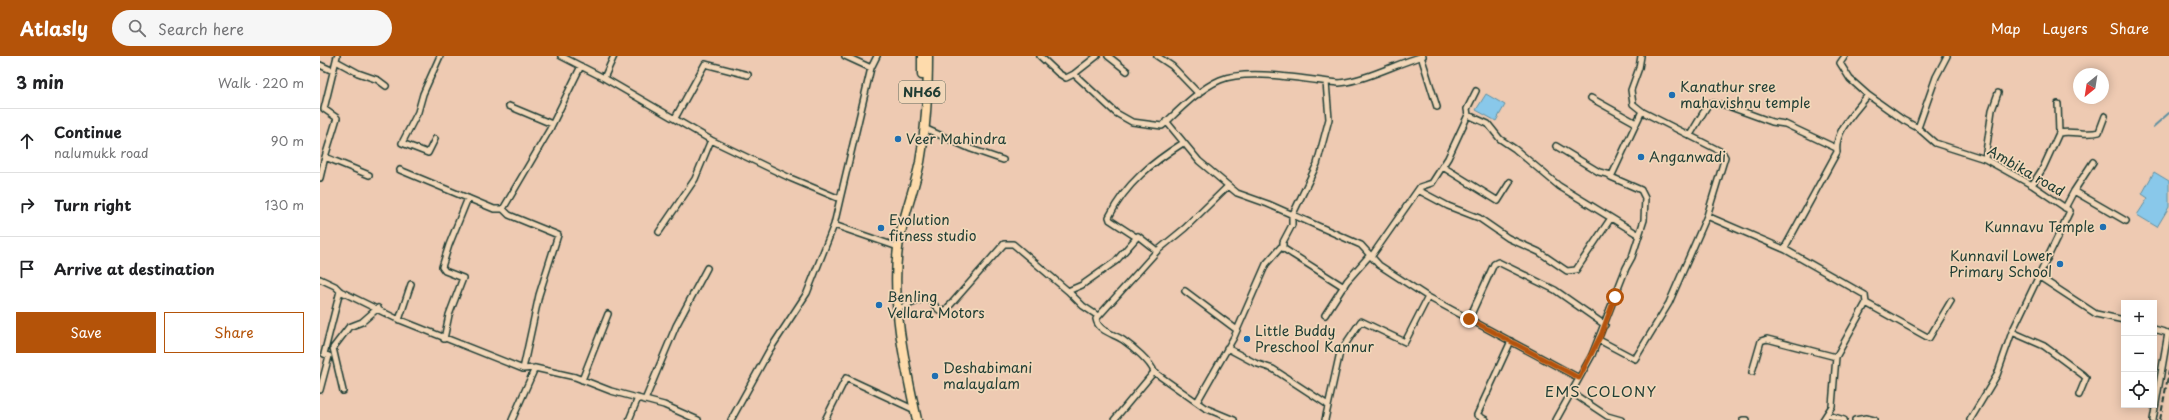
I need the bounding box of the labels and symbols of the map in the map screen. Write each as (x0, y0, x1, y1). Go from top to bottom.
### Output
north arrow (2073, 68, 2109, 104)
place label: Kanathur sree mahavishnu temple (1680, 76, 1810, 113)
road number: NH66 (899, 81, 945, 103)
marker: Kanathur sree mahavishnu temple (1667, 90, 1677, 100)
place label: Veer Mahindra (906, 128, 1006, 149)
marker: Veer Mahindra (893, 134, 903, 144)
street label: Ambika road (1984, 140, 2069, 201)
place label: Anganwadi (1649, 146, 1726, 167)
marker: Anganwadi (1636, 152, 1646, 162)
place label: Evolution fitness studio (889, 209, 977, 246)
place label: Kunnavu Temple (1985, 216, 2095, 237)
marker: Kunnavu Temple (2098, 222, 2108, 232)
marker: Evolution fitness studio (876, 223, 886, 233)
place label: Kunnavil Lower Primary School (1949, 245, 2052, 282)
marker: Kunnavil Lower Primary School (2055, 259, 2065, 269)
place label: Benling Vellara Motors (887, 286, 985, 323)
route start (1606, 288, 1624, 306)
marker: Benling Vellara Motors (874, 300, 884, 310)
route end (1460, 310, 1478, 328)
place label: Little Buddy Preschool Kannur (1255, 320, 1374, 357)
marker: Little Buddy Preschool Kannur (1242, 334, 1252, 344)
place label: Deshabimani malayalam (943, 357, 1032, 394)
marker: Deshabimani malayalam (930, 371, 940, 381)
district label: EMS COLONY (1545, 379, 1657, 402)

